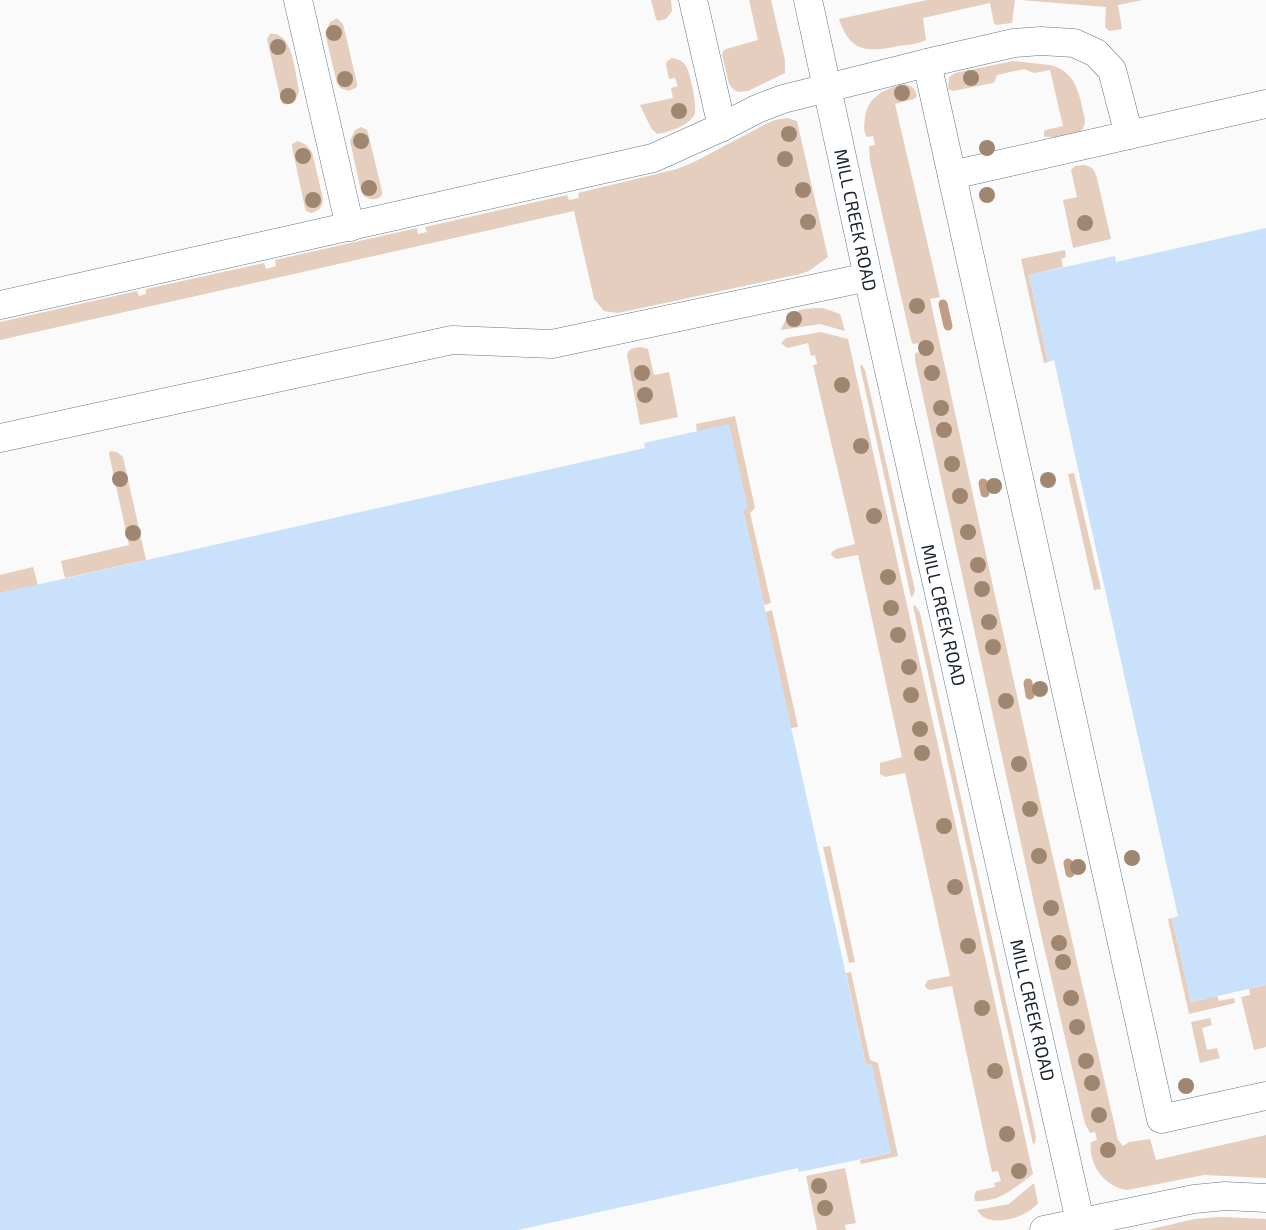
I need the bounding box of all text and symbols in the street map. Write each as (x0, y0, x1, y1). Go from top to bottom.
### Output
street label: MILL CREEK ROAD (830, 147, 882, 293)
street label: MILL CREEK ROAD (917, 542, 971, 688)
street label: MILL CREEK ROAD (1006, 937, 1060, 1083)

